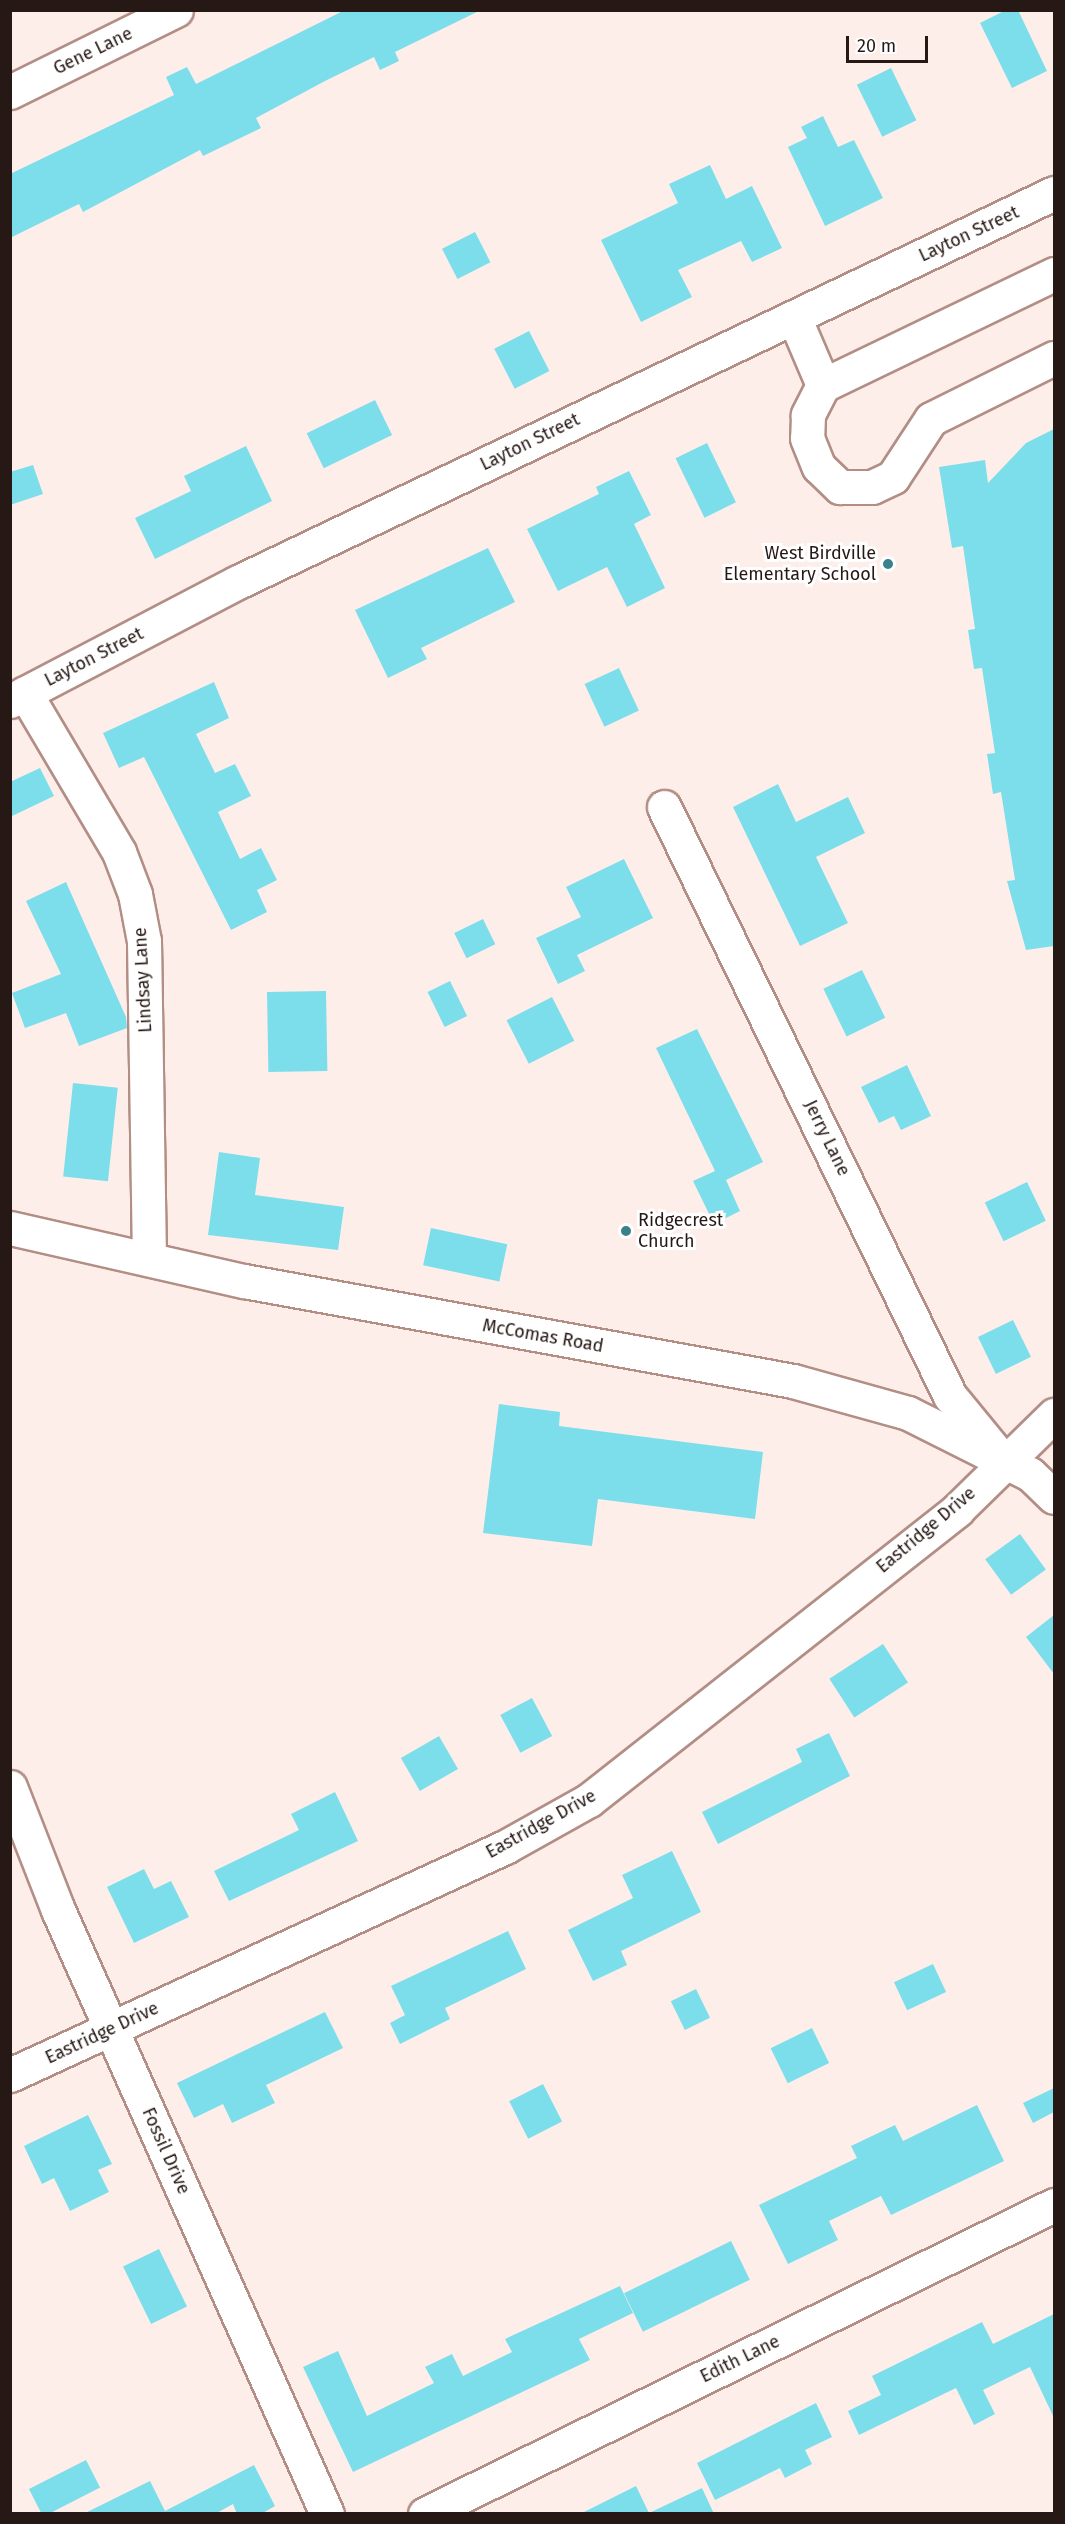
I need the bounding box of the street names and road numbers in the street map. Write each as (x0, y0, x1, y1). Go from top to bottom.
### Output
street label: Gene Lane (50, 23, 136, 79)
street label: Layton Street (915, 201, 1023, 267)
street label: Layton Street (477, 409, 583, 475)
street label: Layton Street (41, 623, 147, 691)
street label: Lindsay Lane (129, 927, 157, 1033)
street label: Jerry Lane (799, 1097, 855, 1179)
street label: McComas Road (481, 1315, 605, 1357)
street label: Eastridge Drive (872, 1482, 980, 1578)
street label: Eastridge Drive (482, 1785, 600, 1863)
street label: Eastridge Drive (42, 1997, 162, 2069)
street label: Fossil Drive (137, 2104, 195, 2198)
street label: Edith Lane (697, 2330, 783, 2388)

